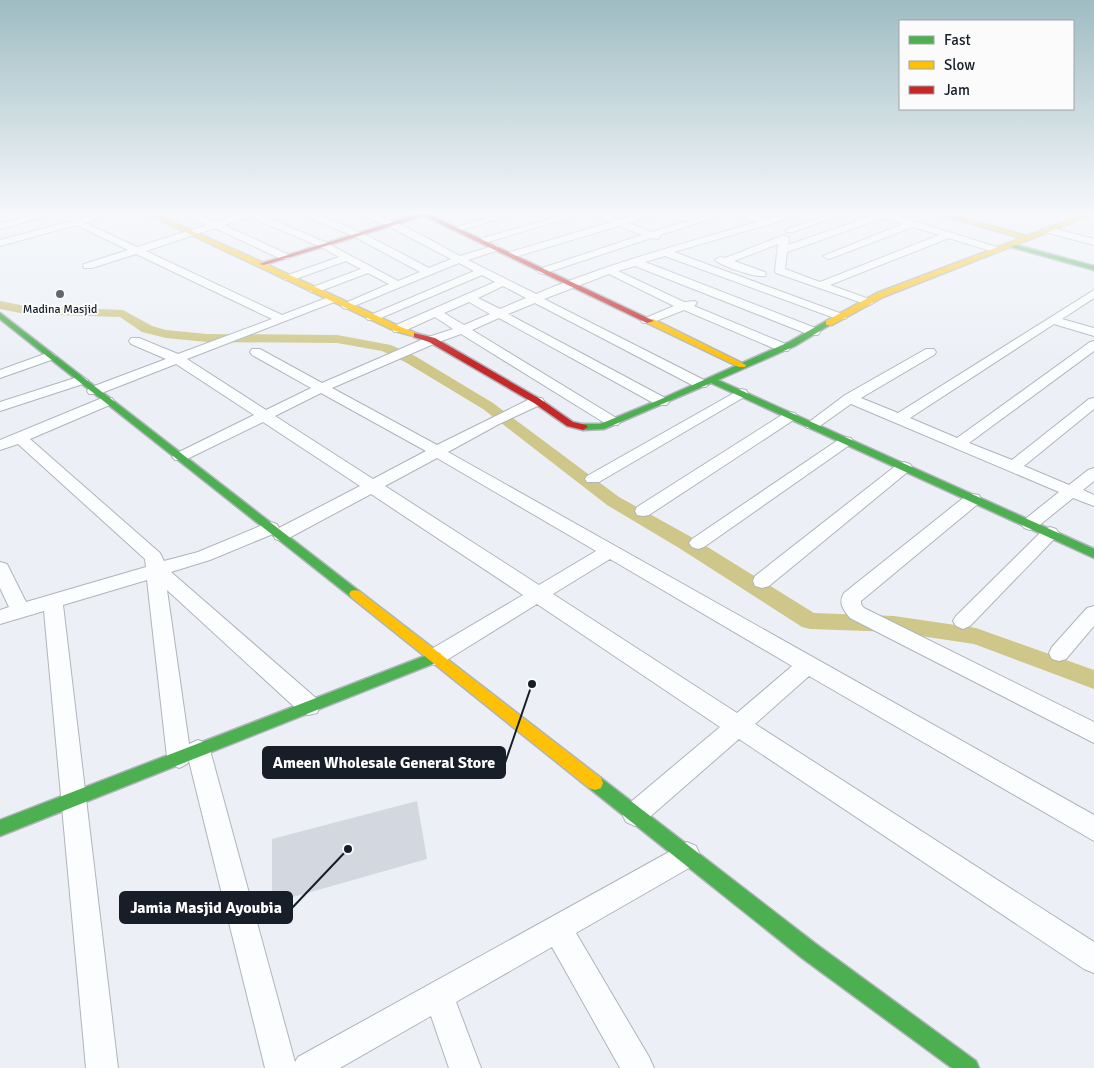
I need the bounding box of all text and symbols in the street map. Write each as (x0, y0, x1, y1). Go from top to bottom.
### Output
legend (899, 20, 1074, 110)
text: Fast (944, 31, 971, 49)
text: Slow (944, 56, 975, 74)
text: Jam (944, 81, 970, 99)
marker: Madina Masjid (54, 288, 66, 300)
place label: Madina Masjid (23, 302, 97, 317)
callout: Ameen Wholesale General Store (263, 747, 505, 778)
text: Ameen Wholesale General Store (273, 753, 495, 773)
callout: Jamia Masjid Ayoubia (120, 892, 292, 923)
text: Jamia Masjid Ayoubia (130, 898, 282, 918)

